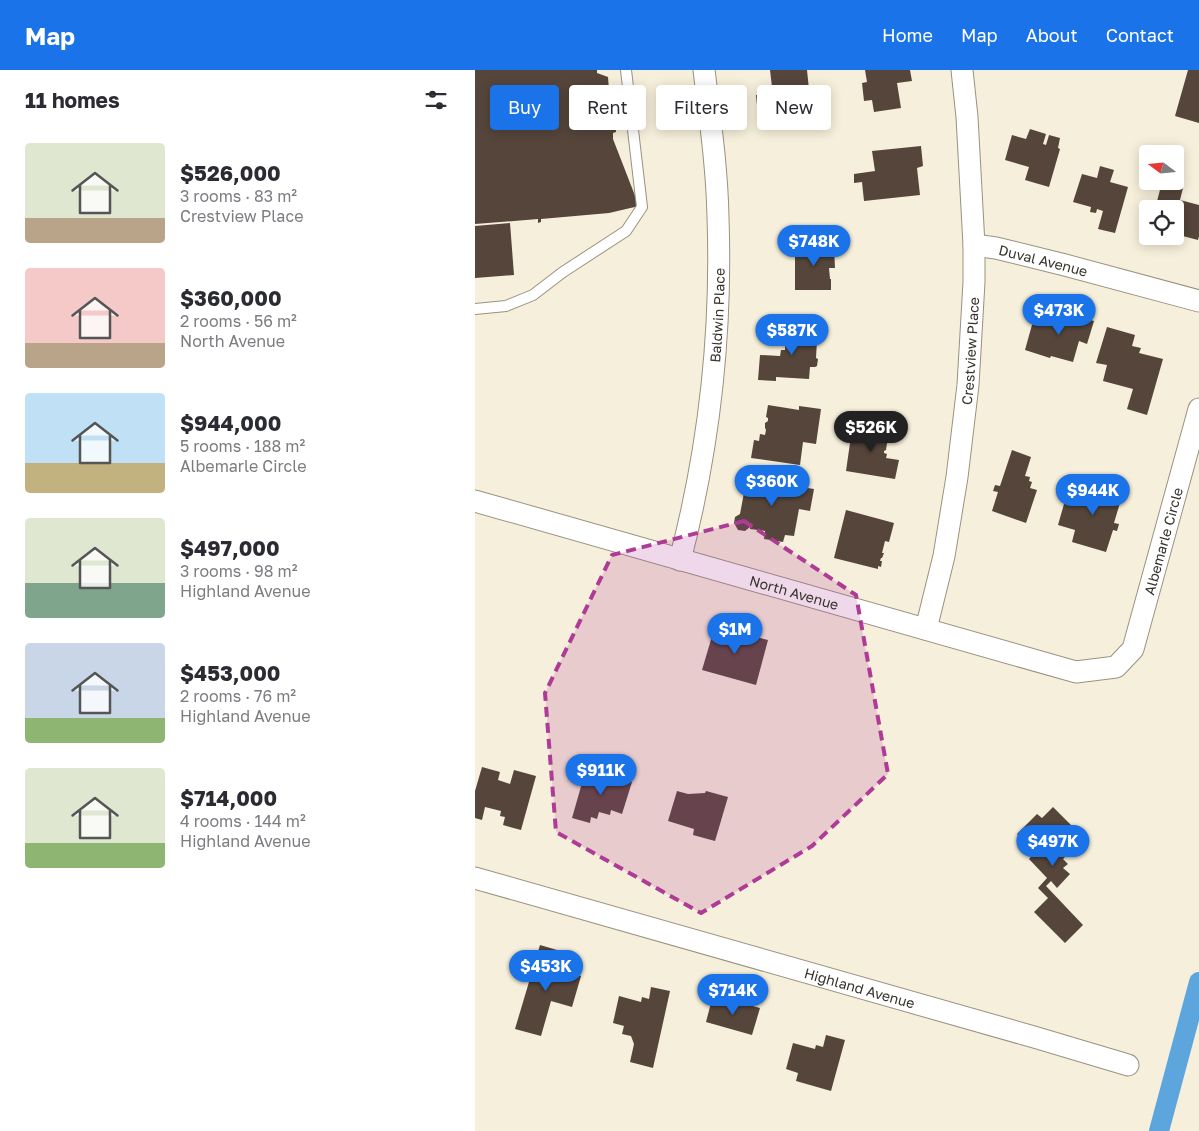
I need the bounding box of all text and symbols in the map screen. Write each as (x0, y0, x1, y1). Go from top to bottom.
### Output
text: Map (25, 21, 75, 50)
text: Home (882, 24, 933, 46)
text: Map (961, 24, 998, 46)
text: About (1026, 24, 1078, 46)
text: Contact (1106, 24, 1174, 46)
chip: Buy (490, 85, 559, 130)
chip: Rent (569, 85, 646, 130)
chip: Filters (656, 85, 747, 130)
chip: New (757, 85, 831, 130)
icon: filters (422, 86, 450, 114)
text: 11 homes (25, 87, 120, 113)
north arrow (1139, 145, 1184, 190)
map controls (1139, 145, 1184, 245)
text: $526,000 (180, 160, 281, 186)
icon: home (65, 163, 125, 223)
text: 3 rooms · 83 m² (180, 186, 297, 206)
button: locate (1139, 200, 1184, 245)
text: Crestview Place (180, 206, 303, 226)
pin: $748K (779, 224, 849, 267)
text: $748K (788, 231, 840, 251)
street label: Duval Avenue (997, 241, 1090, 279)
street label: Baldwin Place (706, 268, 727, 363)
text: $360,000 (180, 285, 282, 311)
icon: home (65, 288, 125, 348)
pin: $473K (1024, 294, 1094, 336)
street label: Crestview Place (957, 297, 982, 406)
text: $473K (1034, 300, 1084, 320)
text: 2 rooms · 56 m² (180, 311, 297, 331)
pin: $587K (757, 314, 827, 356)
text: $587K (766, 320, 818, 340)
text: North Avenue (180, 331, 285, 351)
text: $944,000 (180, 410, 281, 436)
pin: $526K (836, 410, 906, 453)
icon: home (65, 413, 125, 473)
text: $526K (845, 417, 897, 437)
text: 5 rooms · 188 m² (180, 436, 305, 456)
text: Albemarle Circle (180, 456, 307, 476)
pin: $360K (737, 464, 807, 507)
text: $360K (746, 471, 798, 491)
pin: $944K (1058, 474, 1128, 516)
text: $944K (1067, 480, 1119, 500)
street label: Albemarle Circle (1140, 485, 1186, 597)
text: $497,000 (180, 535, 280, 561)
icon: home (65, 538, 125, 598)
text: 3 rooms · 98 m² (180, 561, 297, 581)
street label: North Avenue (748, 571, 841, 613)
text: Highland Avenue (180, 581, 310, 601)
pin: $1M (711, 612, 759, 655)
text: $1M (718, 619, 752, 639)
text: $453,000 (180, 660, 281, 686)
icon: home (65, 663, 125, 723)
text: 2 rooms · 76 m² (180, 686, 296, 706)
text: Highland Avenue (180, 706, 310, 726)
pin: $911K (566, 754, 636, 796)
text: $911K (577, 760, 625, 780)
text: $714,000 (180, 785, 277, 811)
icon: home (65, 788, 125, 848)
text: 4 rooms · 144 m² (180, 811, 306, 831)
pin: $497K (1018, 824, 1088, 867)
text: Highland Avenue (180, 831, 310, 851)
text: $497K (1027, 831, 1079, 851)
pin: $453K (511, 950, 581, 992)
text: $453K (520, 956, 572, 976)
street label: Highland Avenue (802, 964, 917, 1011)
pin: $714K (698, 974, 768, 1016)
text: $714K (708, 980, 758, 1000)

